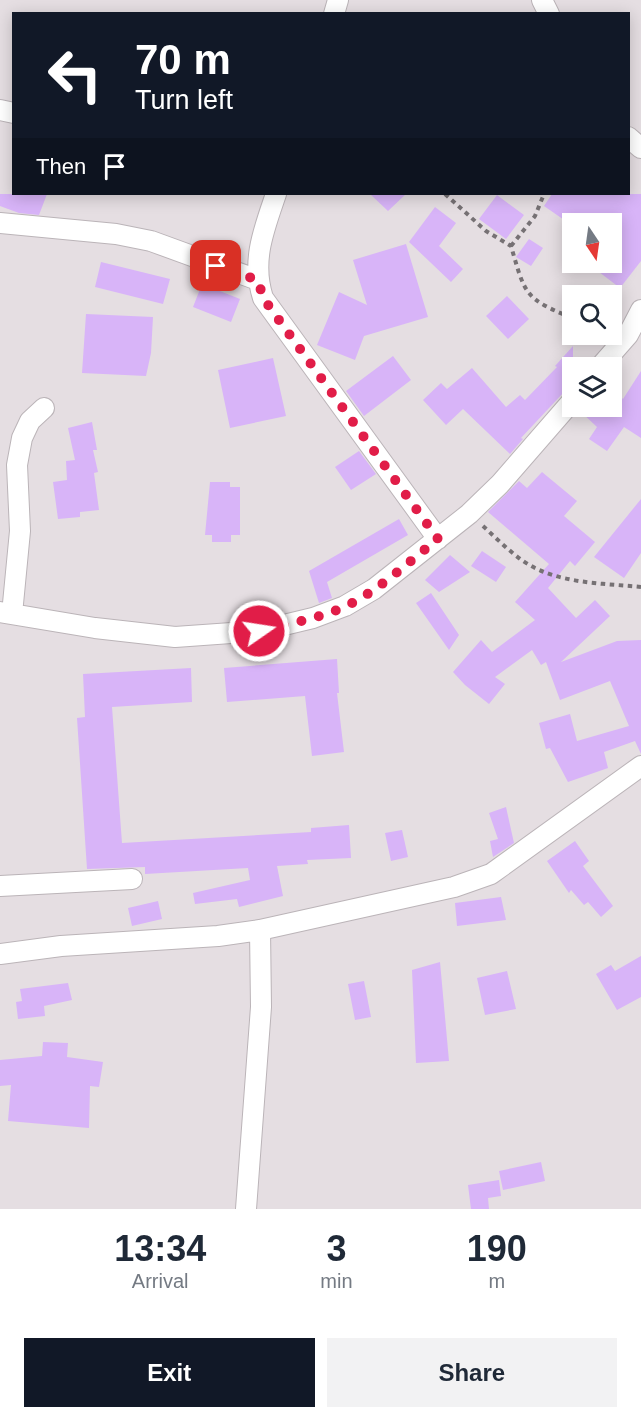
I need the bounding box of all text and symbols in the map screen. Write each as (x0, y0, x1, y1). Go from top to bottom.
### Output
icon: left (36, 36, 114, 114)
text: 70 m (135, 36, 231, 83)
text: Turn left (135, 85, 233, 115)
icon: arrive (98, 150, 131, 183)
text: Then (36, 154, 86, 179)
north arrow (562, 213, 622, 273)
map controls (562, 213, 622, 417)
pin (190, 240, 241, 291)
icon: arrive (199, 249, 232, 282)
button: search (562, 285, 622, 345)
button: layers (562, 357, 622, 417)
position arrow (227, 599, 291, 663)
text: 13:34 (114, 1228, 206, 1269)
text: 3 (326, 1228, 346, 1269)
text: 190 (467, 1228, 527, 1269)
text: Arrival (132, 1270, 189, 1292)
text: min (320, 1270, 353, 1292)
text: m (488, 1270, 505, 1292)
button: Exit (24, 1338, 315, 1407)
button: Share (327, 1338, 617, 1407)

